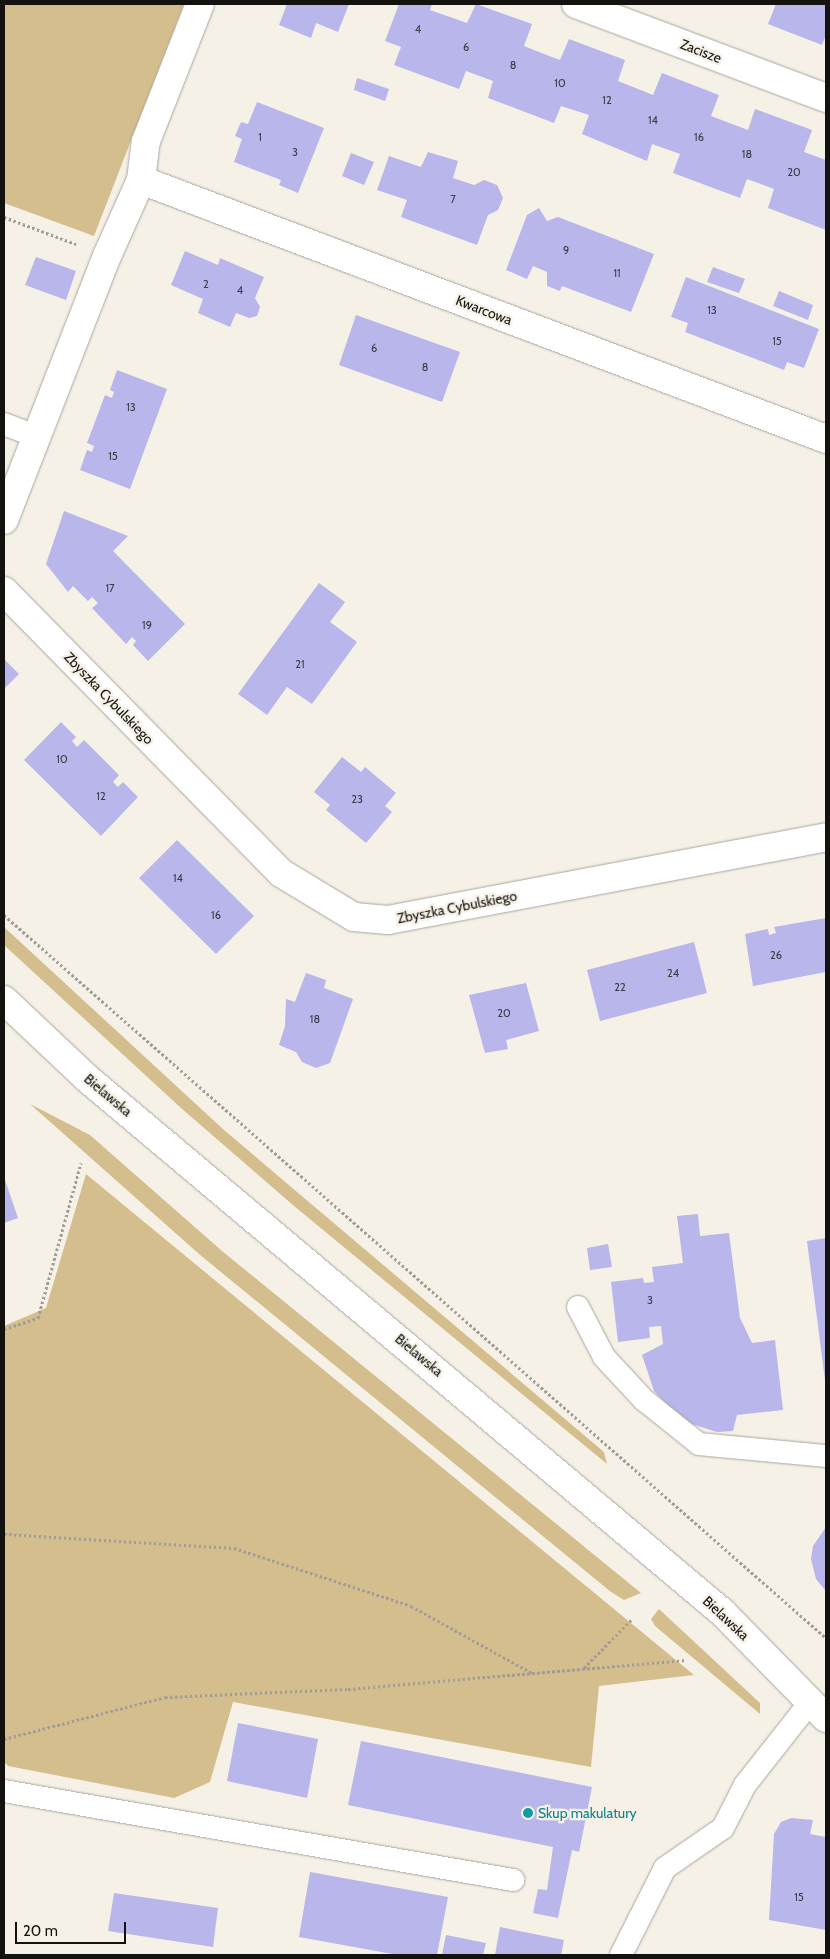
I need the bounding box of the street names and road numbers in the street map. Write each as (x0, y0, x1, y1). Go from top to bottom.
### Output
street label: Zacisze (678, 35, 724, 67)
street label: Kwarcowa (453, 292, 515, 328)
street label: Zbyszka Cybulskiego (61, 648, 157, 748)
street label: Zbyszka Cybulskiego (396, 887, 518, 927)
street label: Bielawska (81, 1070, 135, 1120)
street label: Bielawska (392, 1330, 446, 1380)
street label: Bielawska (699, 1592, 753, 1644)

